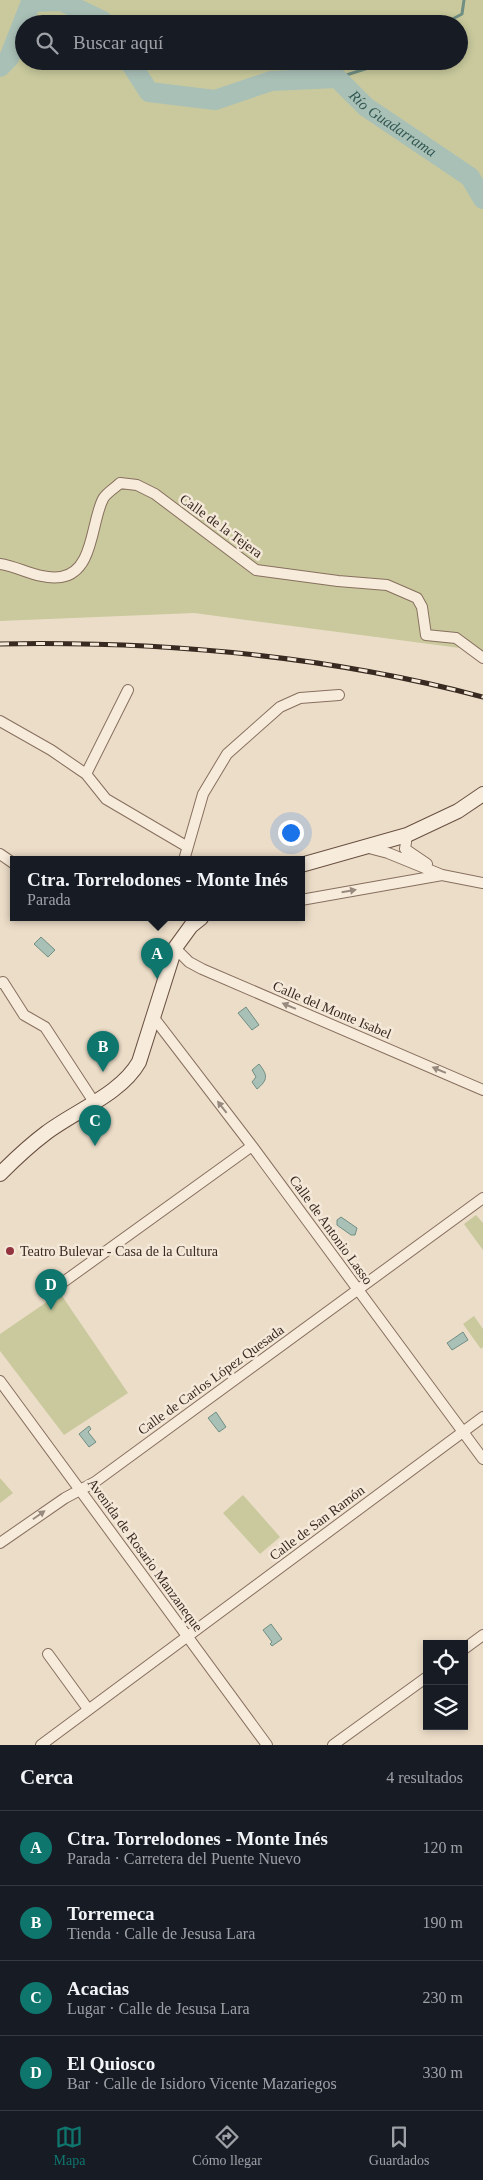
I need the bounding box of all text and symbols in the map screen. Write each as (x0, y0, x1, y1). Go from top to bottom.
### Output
search box (15, 15, 468, 70)
icon: search (33, 29, 61, 57)
text: Buscar aquí (73, 32, 163, 53)
water label: Río Guadarrama (345, 86, 439, 160)
street label: Calle de la Tejera (177, 491, 266, 561)
your location (278, 820, 304, 846)
popup (10, 856, 305, 921)
text: Ctra. Torrelodones - Monte Inés (27, 869, 288, 890)
one-way arrow (341, 887, 357, 895)
text: Parada (27, 891, 71, 908)
pin: A (141, 938, 173, 979)
street label: Calle del Monte Isabel (271, 978, 394, 1042)
one-way arrow (282, 1002, 296, 1010)
pin: B (87, 1031, 119, 1072)
one-way arrow (432, 1065, 446, 1073)
one-way arrow (217, 1100, 227, 1114)
pin: C (79, 1105, 111, 1146)
street label: Calle de Antonio Lasso (286, 1173, 376, 1287)
place label: Teatro Bulevar - Casa de la Cultura (20, 1244, 219, 1259)
marker: Teatro Bulevar - Casa de la Cultura (4, 1245, 16, 1257)
pin: D (35, 1269, 67, 1310)
street label: Calle de Carlos López Quesada (135, 1322, 287, 1438)
street label: Avenida de Rosario Manzaneque (85, 1476, 205, 1634)
street label: Calle de San Ramón (267, 1482, 367, 1564)
one-way arrow (32, 1510, 46, 1520)
map controls (423, 1640, 468, 1730)
button: locate (423, 1640, 468, 1685)
button: layers (423, 1685, 468, 1730)
text: Cerca (20, 1765, 73, 1789)
text: 4 resultados (386, 1769, 463, 1786)
text: Ctra. Torrelodones - Monte Inés (67, 1828, 328, 1849)
text: A (30, 1839, 42, 1856)
text: 120 m (423, 1839, 463, 1856)
text: Parada · Carretera del Puente Nuevo (67, 1850, 301, 1867)
text: Torremeca (67, 1903, 155, 1924)
text: B (31, 1914, 41, 1931)
text: 190 m (423, 1914, 463, 1931)
text: Tienda · Calle de Jesusa Lara (67, 1925, 255, 1942)
text: Acacias (67, 1978, 129, 1999)
text: C (30, 1989, 42, 2006)
text: 230 m (423, 1989, 463, 2006)
text: Lugar · Calle de Jesusa Lara (67, 2000, 250, 2017)
text: El Quiosco (67, 2053, 155, 2074)
text: D (30, 2064, 42, 2081)
text: 330 m (423, 2064, 463, 2081)
text: Bar · Calle de Isidoro Vicente Mazariegos (67, 2075, 337, 2092)
tab: Mapa (53, 2123, 85, 2169)
tab: Cómo llegar (192, 2123, 262, 2169)
tab: Guardados (369, 2123, 430, 2169)

